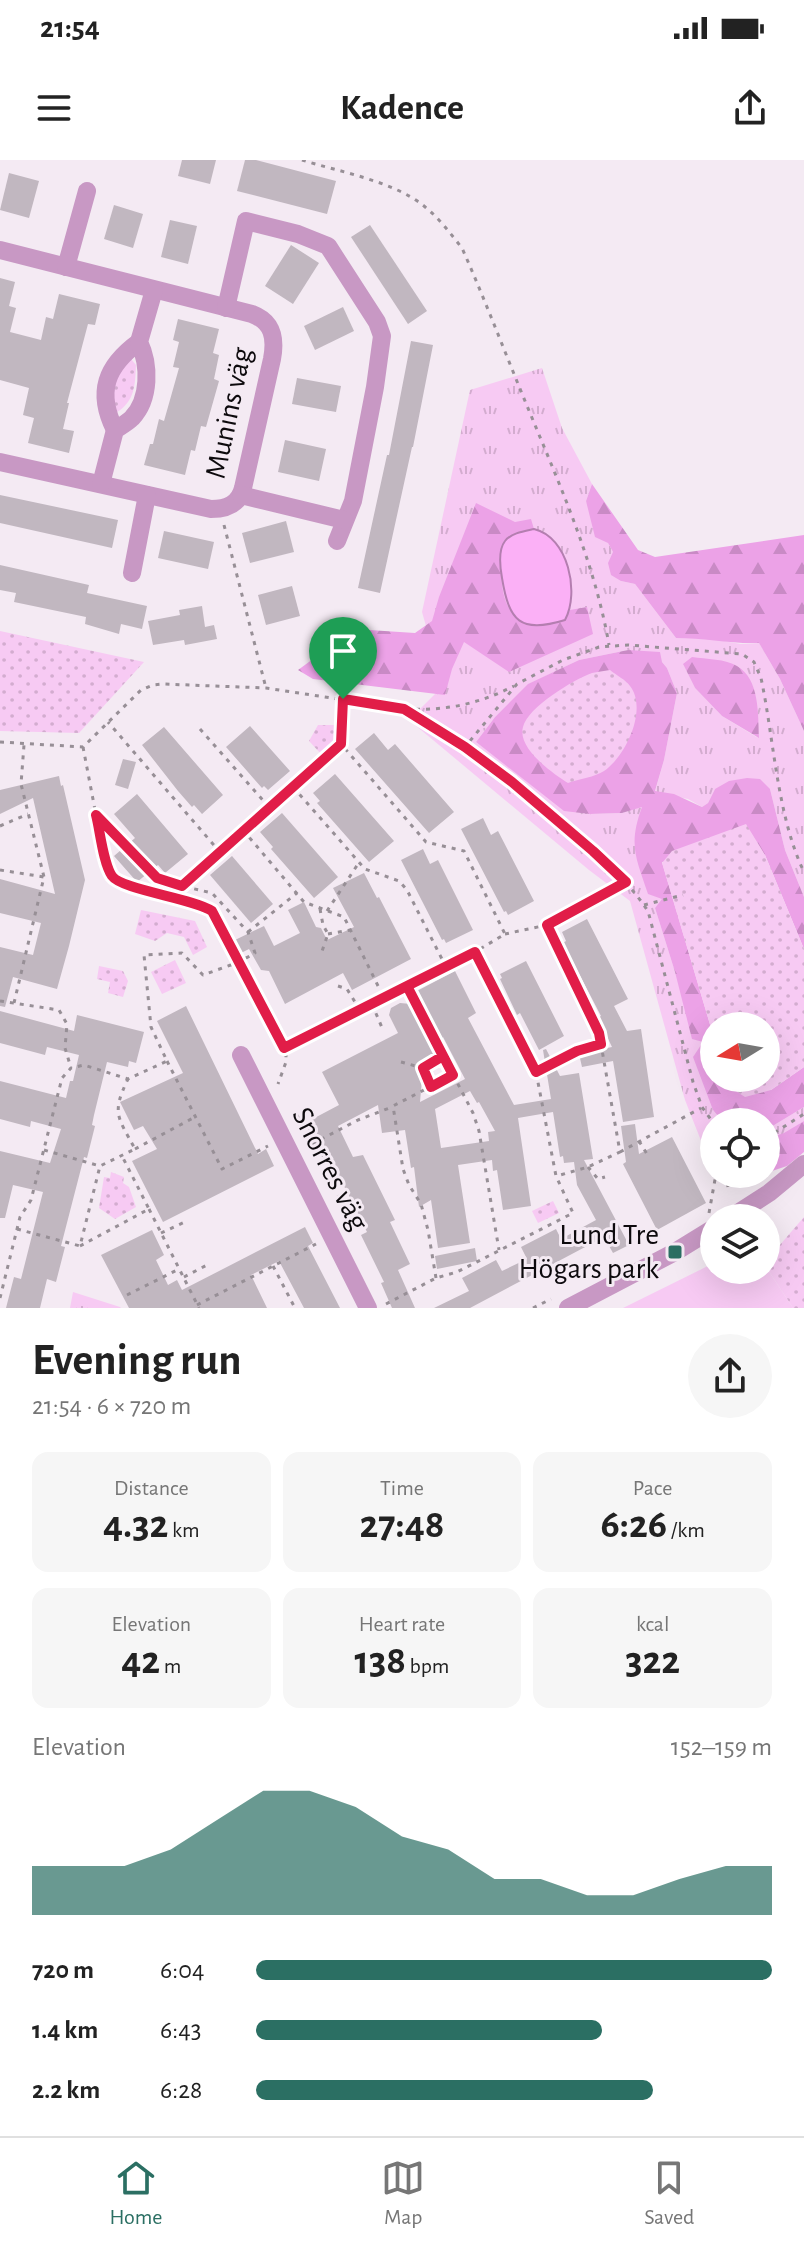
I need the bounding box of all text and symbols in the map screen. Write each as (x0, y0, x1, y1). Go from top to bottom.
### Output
text: 21:54 (40, 13, 100, 43)
icon: menu (32, 86, 76, 130)
icon: share (728, 86, 772, 130)
text: Kadence (340, 90, 464, 126)
street label: Munins väg (200, 344, 258, 481)
pin (309, 617, 377, 699)
icon: arrive (321, 629, 365, 673)
north arrow (700, 1012, 780, 1092)
map controls (700, 1012, 780, 1284)
street label: Snorres väg (286, 1103, 374, 1236)
button: locate (700, 1108, 780, 1188)
button: layers (700, 1204, 780, 1284)
place label: Lund Tre Högars park (519, 1220, 659, 1284)
marker: Lund Tre Högars park (666, 1243, 684, 1261)
button: share (688, 1334, 772, 1418)
text: Evening run (32, 1339, 241, 1383)
text: 21:54 · 6 × 720 m (32, 1393, 191, 1419)
text: Distance (114, 1477, 189, 1499)
text: Time (380, 1477, 424, 1499)
text: Pace (633, 1477, 672, 1499)
text: 4.32 (103, 1505, 168, 1545)
text: 27:48 (359, 1505, 445, 1545)
text: 6:26 (601, 1505, 667, 1545)
text: km (168, 1519, 200, 1541)
text: /km (667, 1519, 705, 1541)
text: Elevation (112, 1613, 191, 1635)
text: Heart rate (359, 1613, 445, 1635)
text: kcal (636, 1613, 669, 1635)
text: 42 (121, 1641, 160, 1681)
text: 138 (355, 1641, 406, 1681)
text: 322 (625, 1641, 680, 1681)
text: m (160, 1655, 181, 1677)
text: bpm (406, 1655, 449, 1677)
text: Elevation (32, 1734, 126, 1760)
text: 152–159 m (671, 1734, 772, 1760)
text: 720 m (32, 1957, 94, 1983)
text: 6:04 (160, 1957, 204, 1983)
text: 1.4 km (32, 2017, 98, 2043)
text: 6:43 (160, 2017, 201, 2043)
text: 2.2 km (32, 2077, 100, 2103)
text: 6:28 (160, 2077, 202, 2103)
tab: Home (109, 2156, 162, 2230)
tab: Map (381, 2156, 425, 2230)
tab: Saved (644, 2156, 695, 2230)

